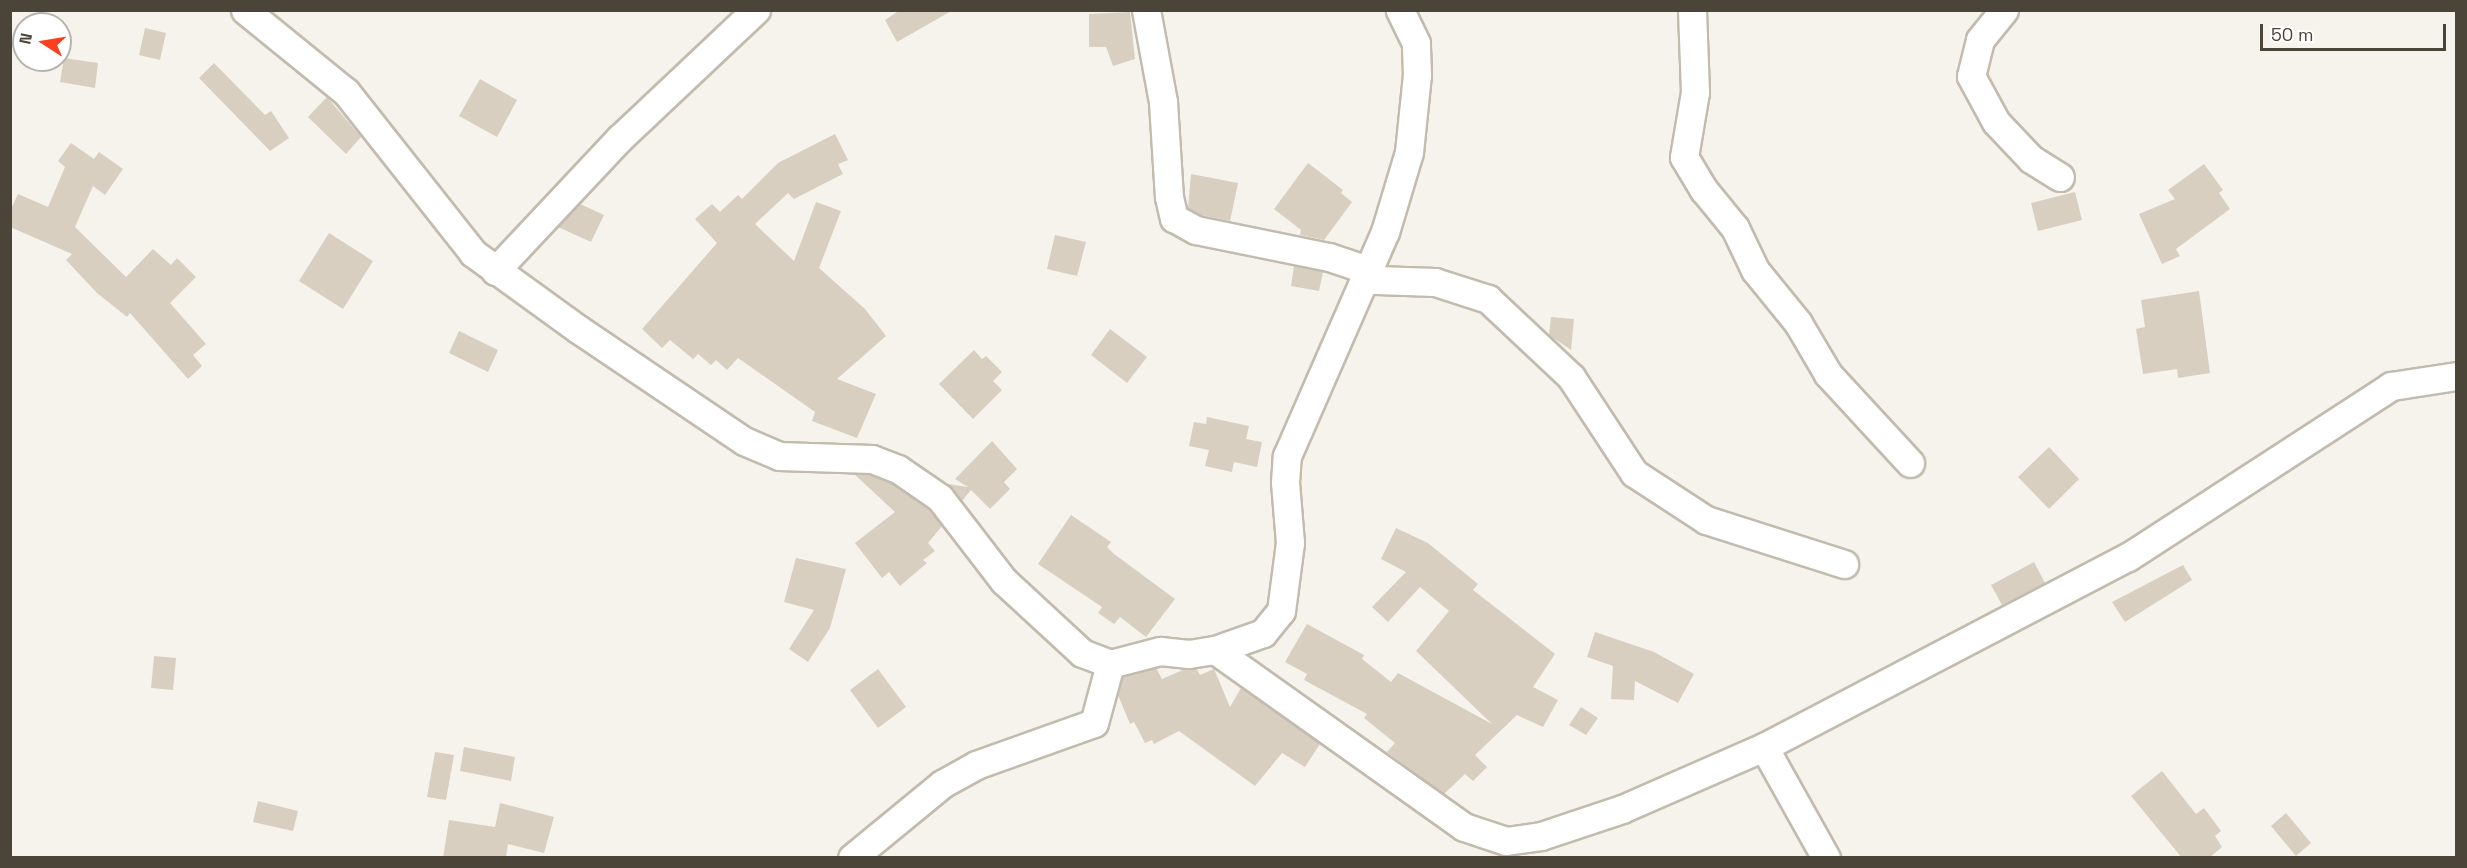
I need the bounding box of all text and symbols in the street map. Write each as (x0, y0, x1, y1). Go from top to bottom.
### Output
north arrow (12, 12, 72, 72)
scale bar (2263, 12, 2449, 50)
text: 50 m (2271, 23, 2313, 46)
text: N (14, 31, 37, 46)

